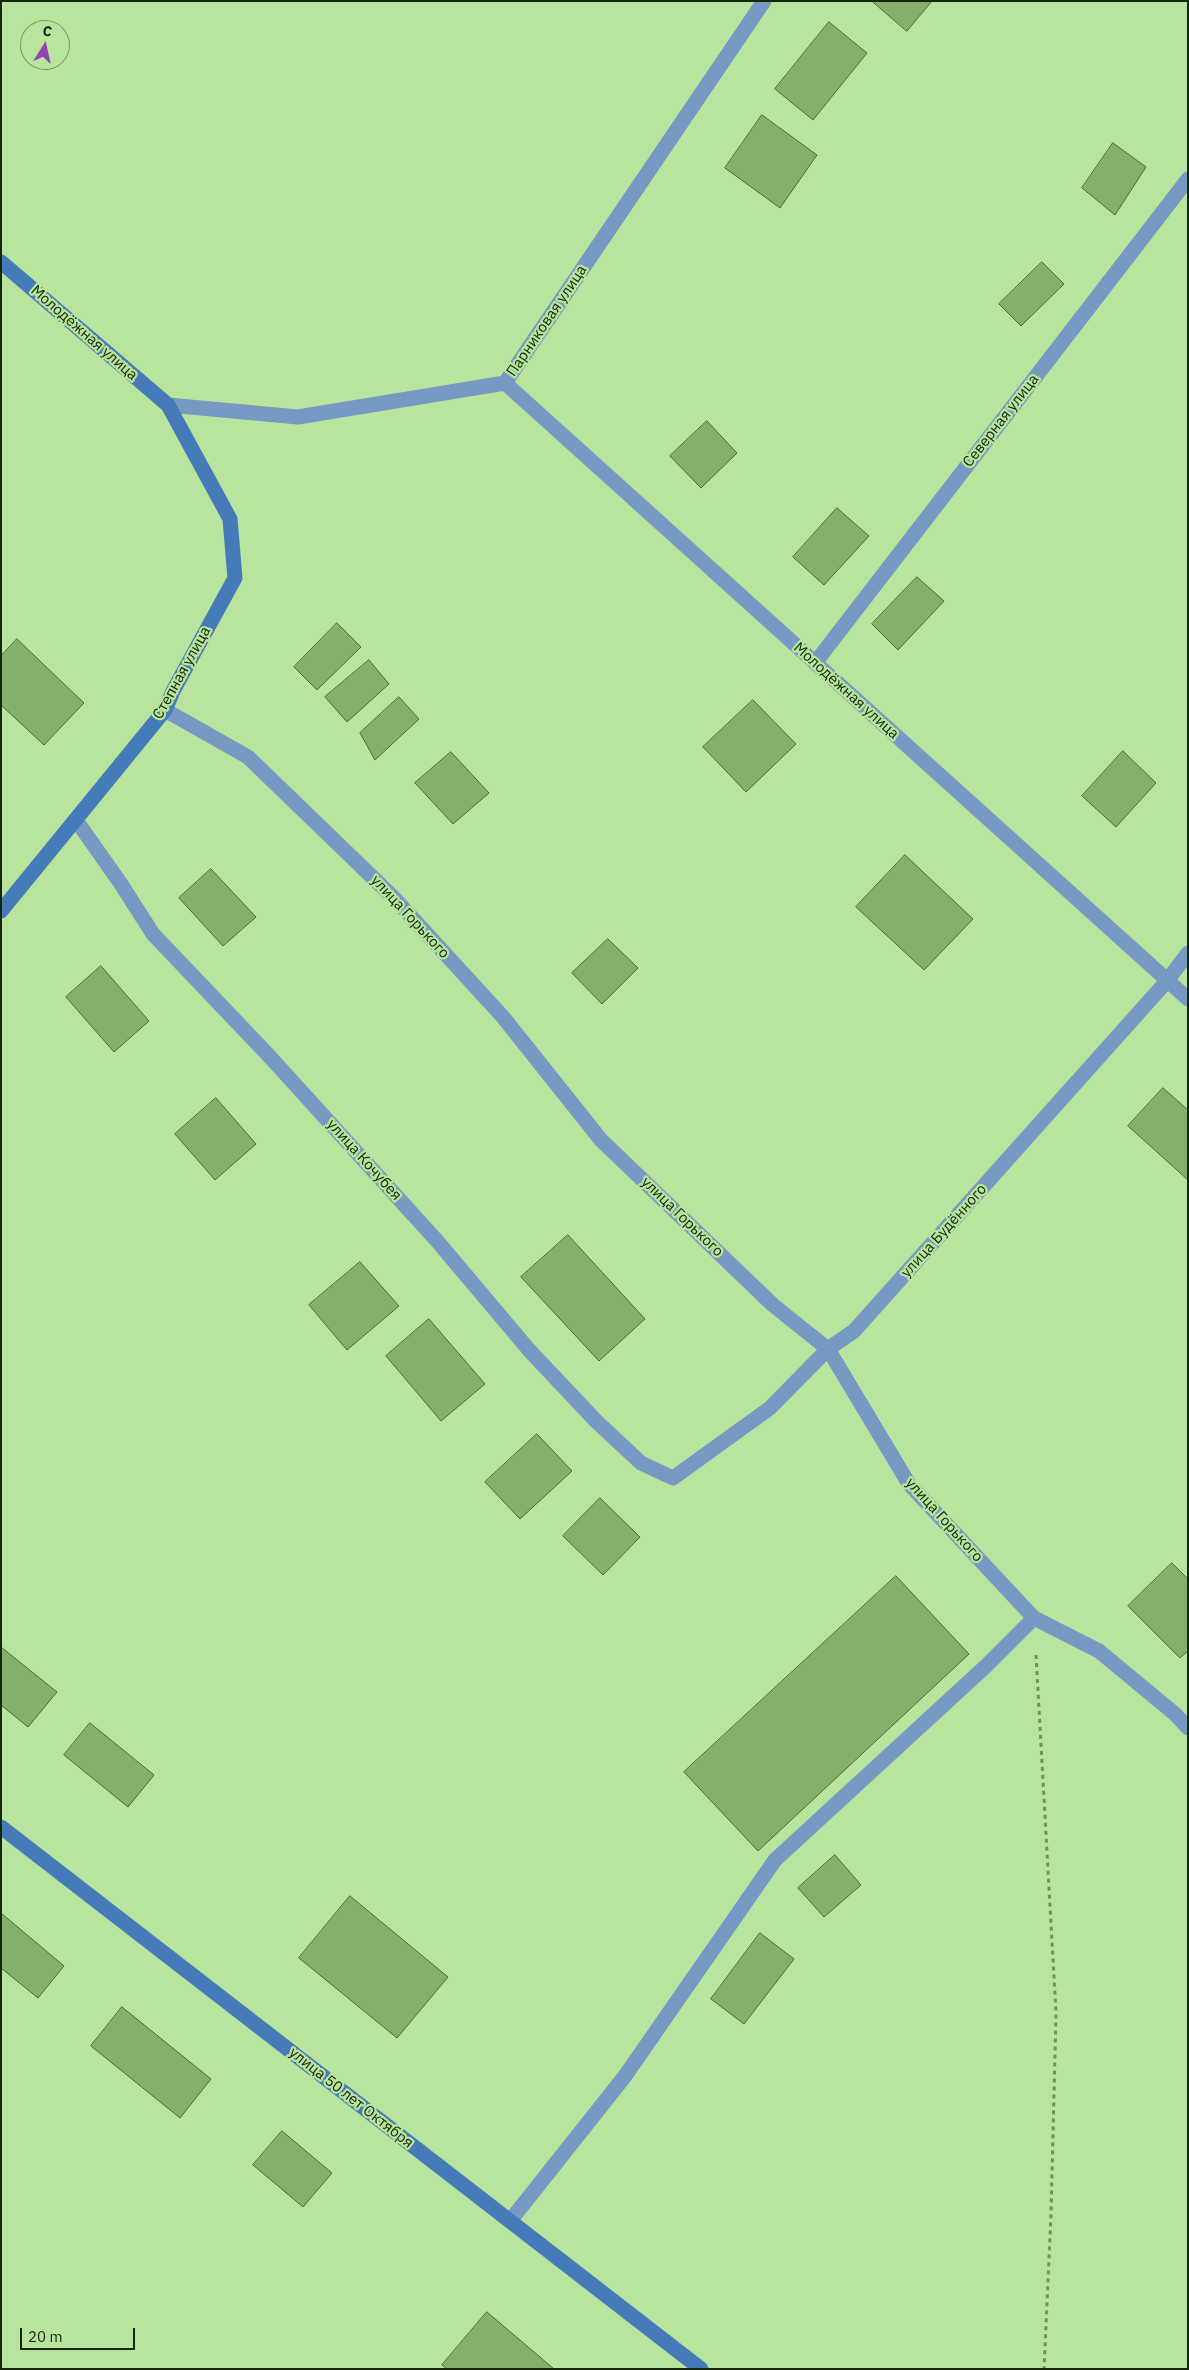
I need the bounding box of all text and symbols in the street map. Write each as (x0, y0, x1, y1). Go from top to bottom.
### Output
north arrow (20, 20, 70, 70)
text: С (41, 22, 53, 41)
street label: Парниковая улица (503, 262, 591, 380)
street label: Молодёжная улица (27, 282, 141, 384)
street label: Северная улица (959, 371, 1043, 471)
street label: Степная улица (149, 624, 215, 722)
street label: Молодёжная улица (790, 639, 902, 743)
street label: улица Горького (367, 872, 453, 962)
street label: улица Кочубея (323, 1116, 405, 1204)
street label: улица Горького (637, 1173, 727, 1261)
street label: улица Будённого (897, 1181, 991, 1281)
street label: улица Горького (902, 1474, 986, 1566)
street label: улица 50 лет Октября (285, 2044, 417, 2152)
scale bar (22, 2318, 138, 2350)
text: 20 m (28, 2327, 63, 2346)

